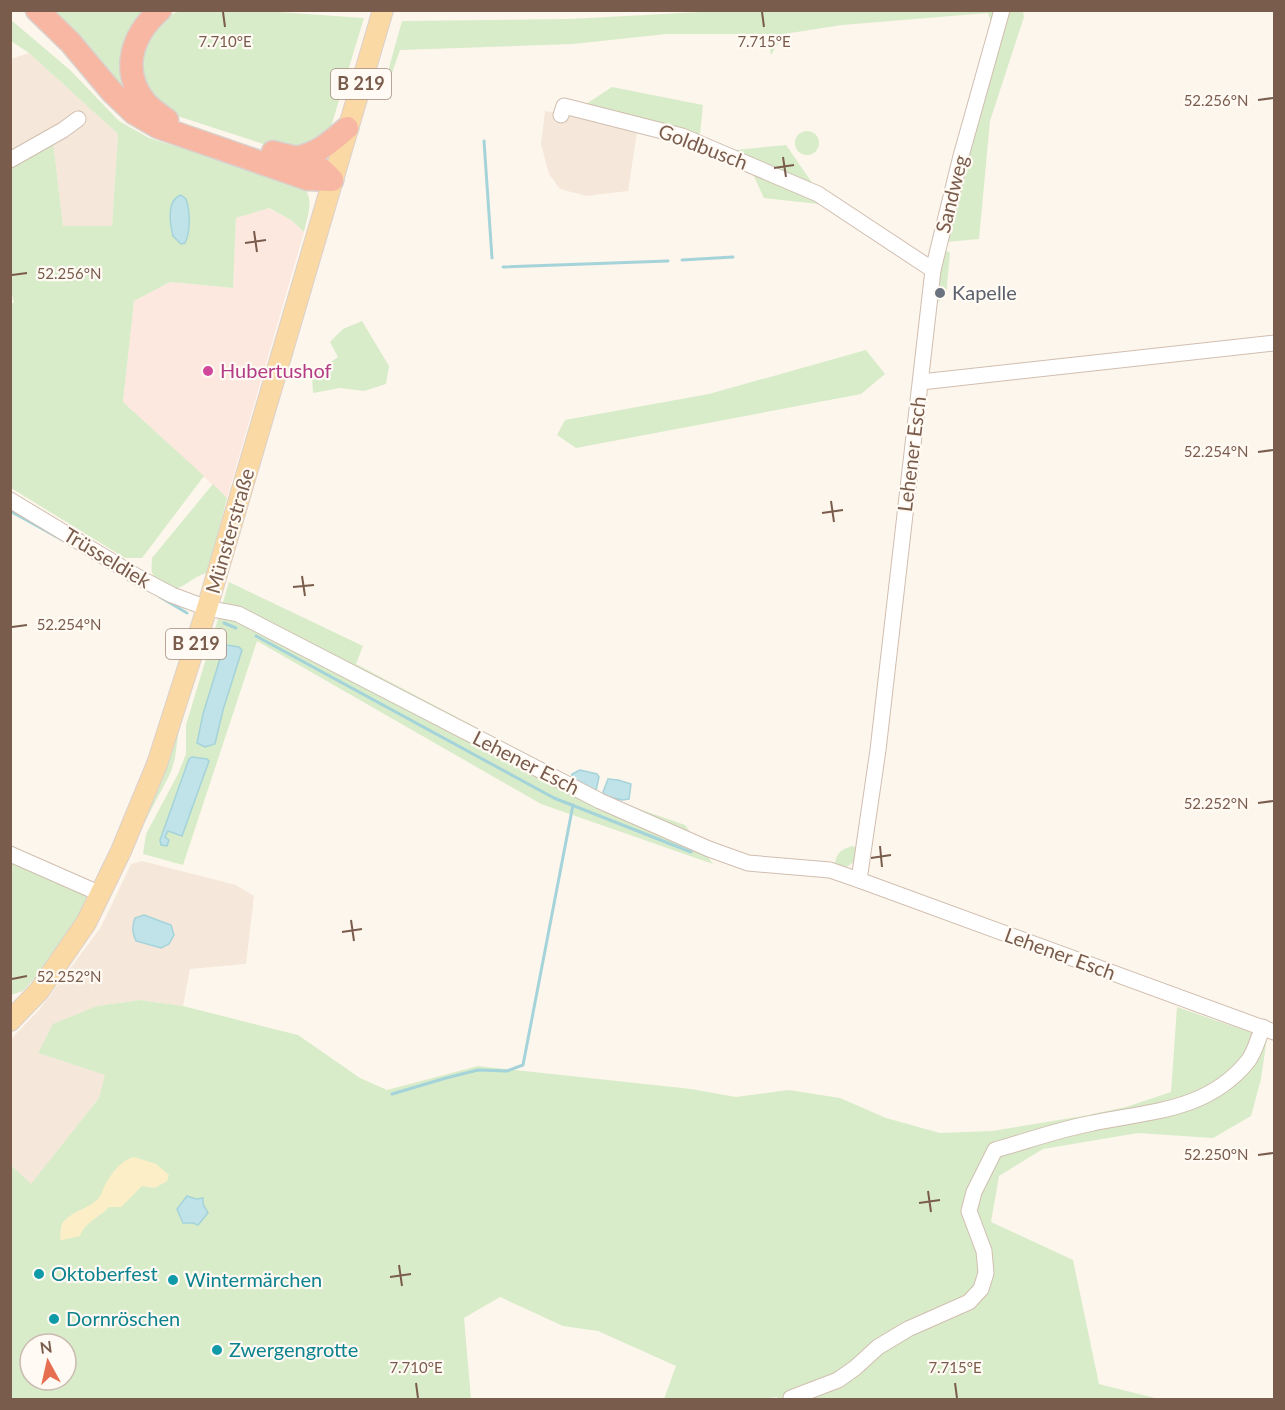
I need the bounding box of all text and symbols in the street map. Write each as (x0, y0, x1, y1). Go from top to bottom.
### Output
text: 7.710°E (198, 32, 252, 50)
text: 7.715°E (737, 32, 791, 50)
road number: B 219 (331, 69, 391, 99)
text: 52.256°N (1184, 91, 1248, 109)
street label: Goldbusch (655, 118, 751, 174)
street label: Sandweg (930, 152, 972, 235)
text: 52.256°N (37, 264, 101, 282)
place label: Kapelle (952, 280, 1017, 304)
marker: Kapelle (933, 286, 947, 300)
place label: Hubertushof (220, 358, 332, 382)
marker: Hubertushof (201, 364, 215, 378)
street label: Lehener Esch (892, 395, 930, 513)
text: 52.254°N (1184, 442, 1248, 460)
street label: Münsterstraße (200, 465, 258, 596)
street label: Trüsseldiek (60, 522, 156, 593)
text: 52.254°N (37, 615, 101, 633)
road number: B 219 (166, 629, 226, 659)
street label: Lehener Esch (469, 725, 584, 799)
text: 52.252°N (1184, 794, 1248, 812)
street label: Lehener Esch (1002, 922, 1119, 984)
text: 52.252°N (37, 967, 101, 985)
text: 52.250°N (1184, 1145, 1248, 1163)
place label: Oktoberfest (51, 1261, 158, 1285)
marker: Oktoberfest (32, 1267, 46, 1281)
place label: Wintermärchen (185, 1267, 322, 1291)
marker: Wintermärchen (166, 1273, 180, 1287)
place label: Dornröschen (66, 1306, 180, 1330)
marker: Dornröschen (47, 1312, 61, 1326)
north arrow (18, 1332, 78, 1392)
text: N (38, 1336, 53, 1357)
place label: Zwergengrotte (229, 1337, 358, 1361)
marker: Zwergengrotte (210, 1343, 224, 1357)
text: 7.710°E (389, 1358, 443, 1376)
text: 7.715°E (928, 1358, 982, 1376)

